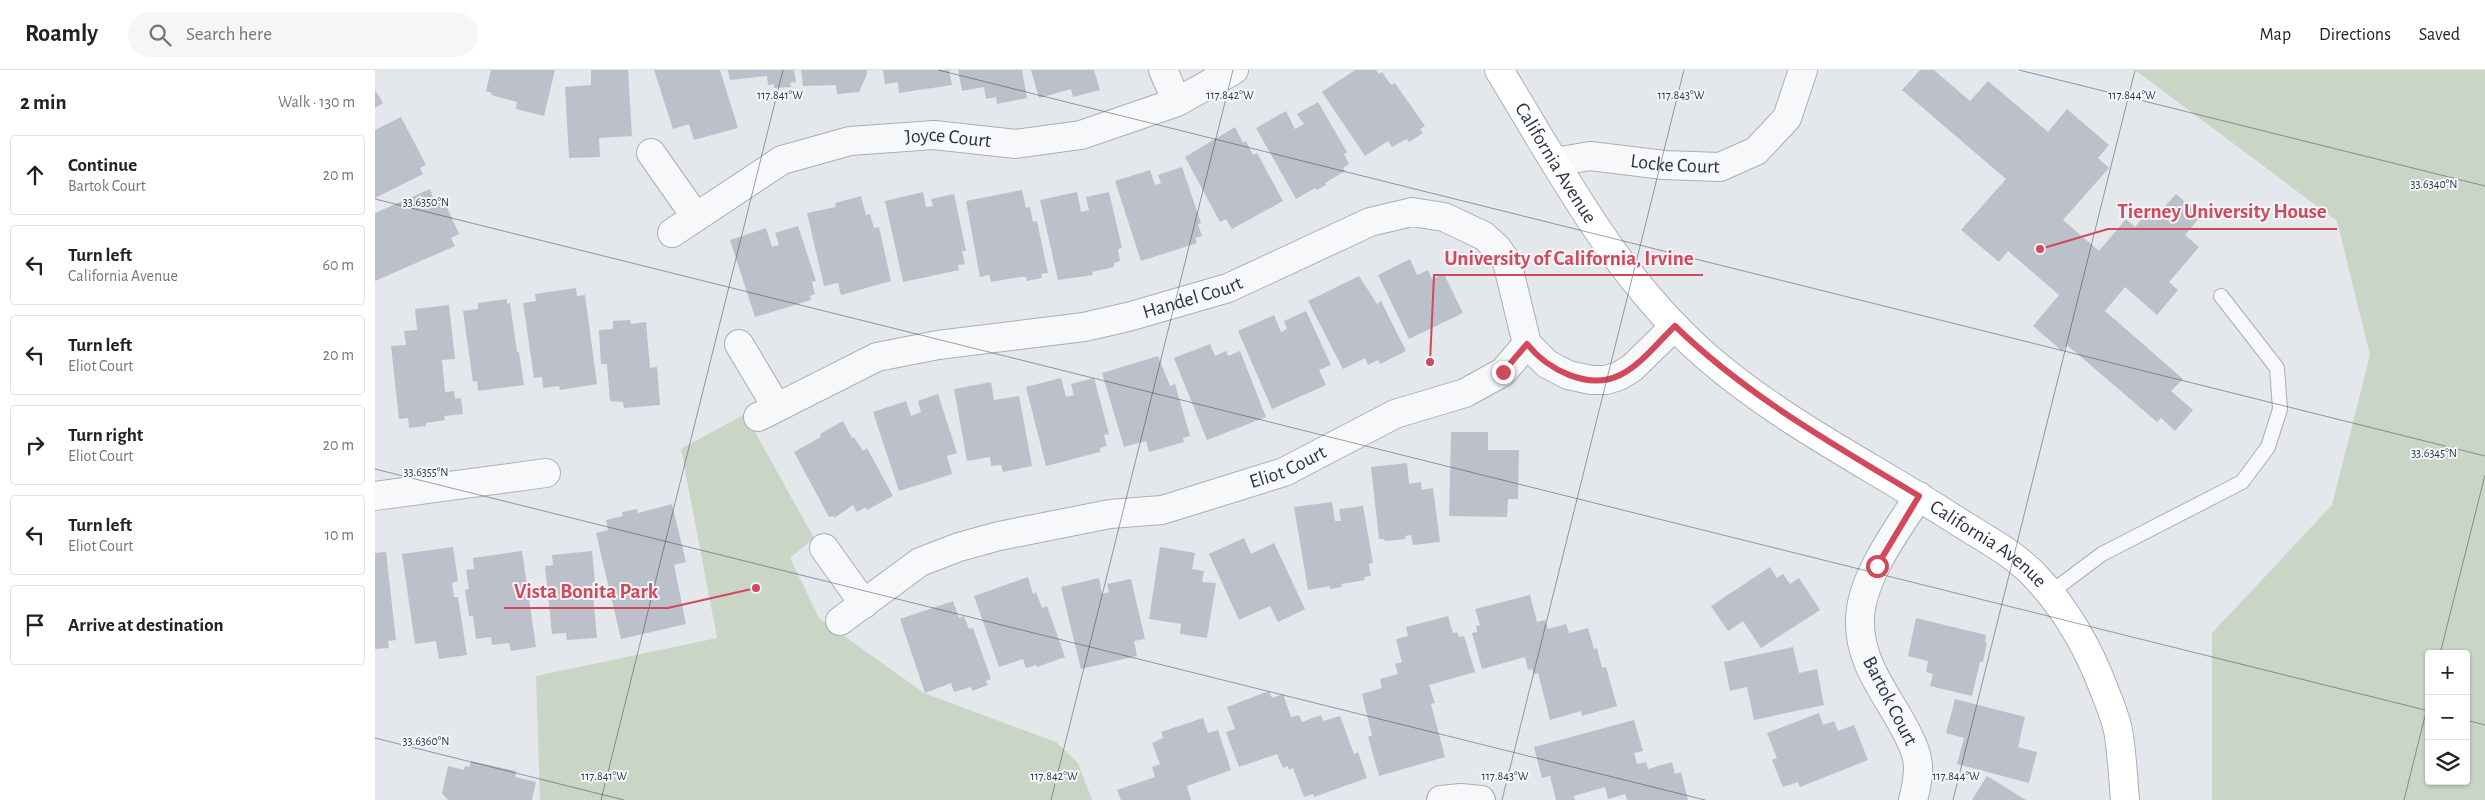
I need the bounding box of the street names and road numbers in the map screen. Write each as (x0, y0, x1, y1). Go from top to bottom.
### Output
street label: California Avenue (1511, 99, 1600, 227)
street label: Joyce Court (904, 125, 993, 151)
street label: Locke Court (1629, 151, 1721, 177)
street label: Handel Court (1140, 272, 1246, 322)
street label: Eliot Court (1247, 442, 1330, 492)
street label: California Avenue (1926, 496, 2050, 591)
street label: Bartok Court (1859, 653, 1921, 749)

